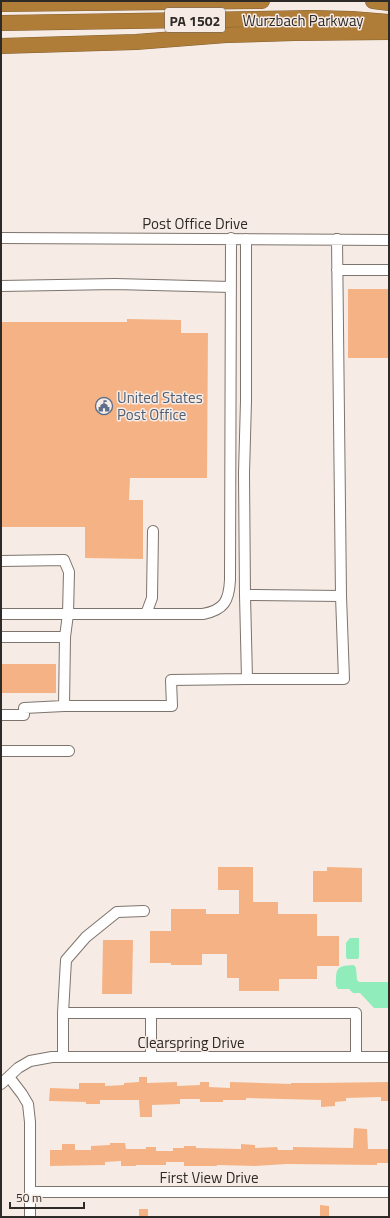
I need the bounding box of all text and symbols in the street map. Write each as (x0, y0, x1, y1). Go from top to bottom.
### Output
road number: PA 1502 (165, 8, 225, 32)
street label: Wurzbach Parkway (242, 9, 364, 32)
street label: Post Office Drive (142, 212, 248, 235)
place label: United States Post Office (117, 386, 203, 426)
public building icon: United States Post Office (94, 396, 114, 416)
street label: Clearspring Drive (137, 1031, 245, 1054)
street label: First View Drive (160, 1166, 258, 1189)
scale bar (10, 1184, 84, 1210)
text: 50 m (16, 1188, 42, 1207)

